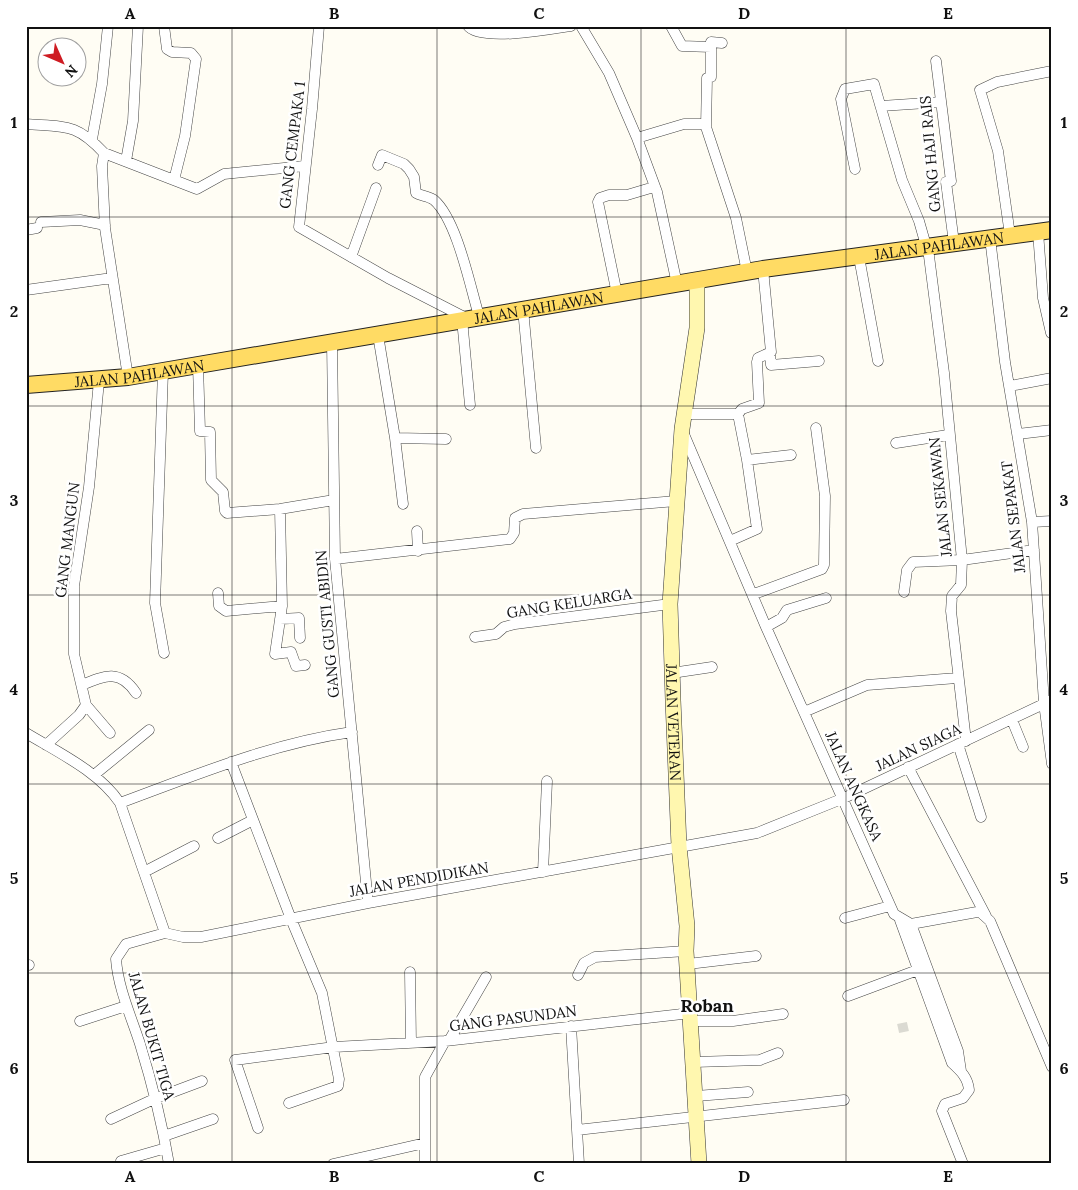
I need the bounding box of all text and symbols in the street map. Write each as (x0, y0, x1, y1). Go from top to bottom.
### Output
text: A (125, 3, 136, 23)
text: B (329, 3, 340, 23)
text: C (533, 3, 545, 23)
text: D (738, 3, 750, 23)
text: E (943, 3, 953, 23)
north arrow (38, 38, 88, 88)
text: N (61, 61, 81, 82)
street label: GANG CEMPAKA 1 (275, 80, 309, 210)
street label: GANG HAJI RAIS (915, 95, 945, 213)
text: 1 (11, 112, 17, 132)
text: 1 (1061, 112, 1067, 132)
street label: JALAN PAHLAWAN (872, 227, 1005, 264)
street label: JALAN PAHLAWAN (472, 287, 605, 328)
text: 2 (10, 301, 18, 321)
text: 2 (1060, 301, 1068, 321)
street label: JALAN PAHLAWAN (73, 355, 206, 391)
street label: JALAN SEKAWAN (924, 436, 956, 559)
street label: JALAN SEPAKAT (997, 459, 1029, 575)
street label: GANG MANGUN (50, 481, 84, 599)
text: 3 (10, 490, 19, 510)
text: 3 (1060, 490, 1069, 510)
street label: GANG GUSTI ABIDIN (311, 549, 343, 699)
street label: GANG KELUARGA (505, 584, 633, 622)
street label: JALAN VETERAN (662, 662, 686, 781)
text: 4 (10, 679, 19, 699)
text: 4 (1060, 679, 1069, 699)
street label: JALAN SIAGA (871, 719, 964, 775)
street label: JALAN ANGKASA (821, 727, 887, 844)
street label: JALAN PENDIDIKAN (347, 857, 490, 901)
text: 5 (10, 868, 19, 888)
text: 5 (1060, 868, 1069, 888)
street label: JALAN BUKIT TIGA (124, 969, 180, 1103)
district label: Roban (680, 994, 734, 1017)
street label: GANG PASUNDAN (448, 1001, 578, 1035)
text: 6 (9, 1058, 19, 1078)
text: 6 (1059, 1058, 1069, 1078)
text: A (125, 1166, 136, 1186)
text: B (329, 1166, 340, 1186)
text: C (533, 1166, 545, 1186)
text: D (738, 1166, 750, 1186)
text: E (943, 1166, 953, 1186)

